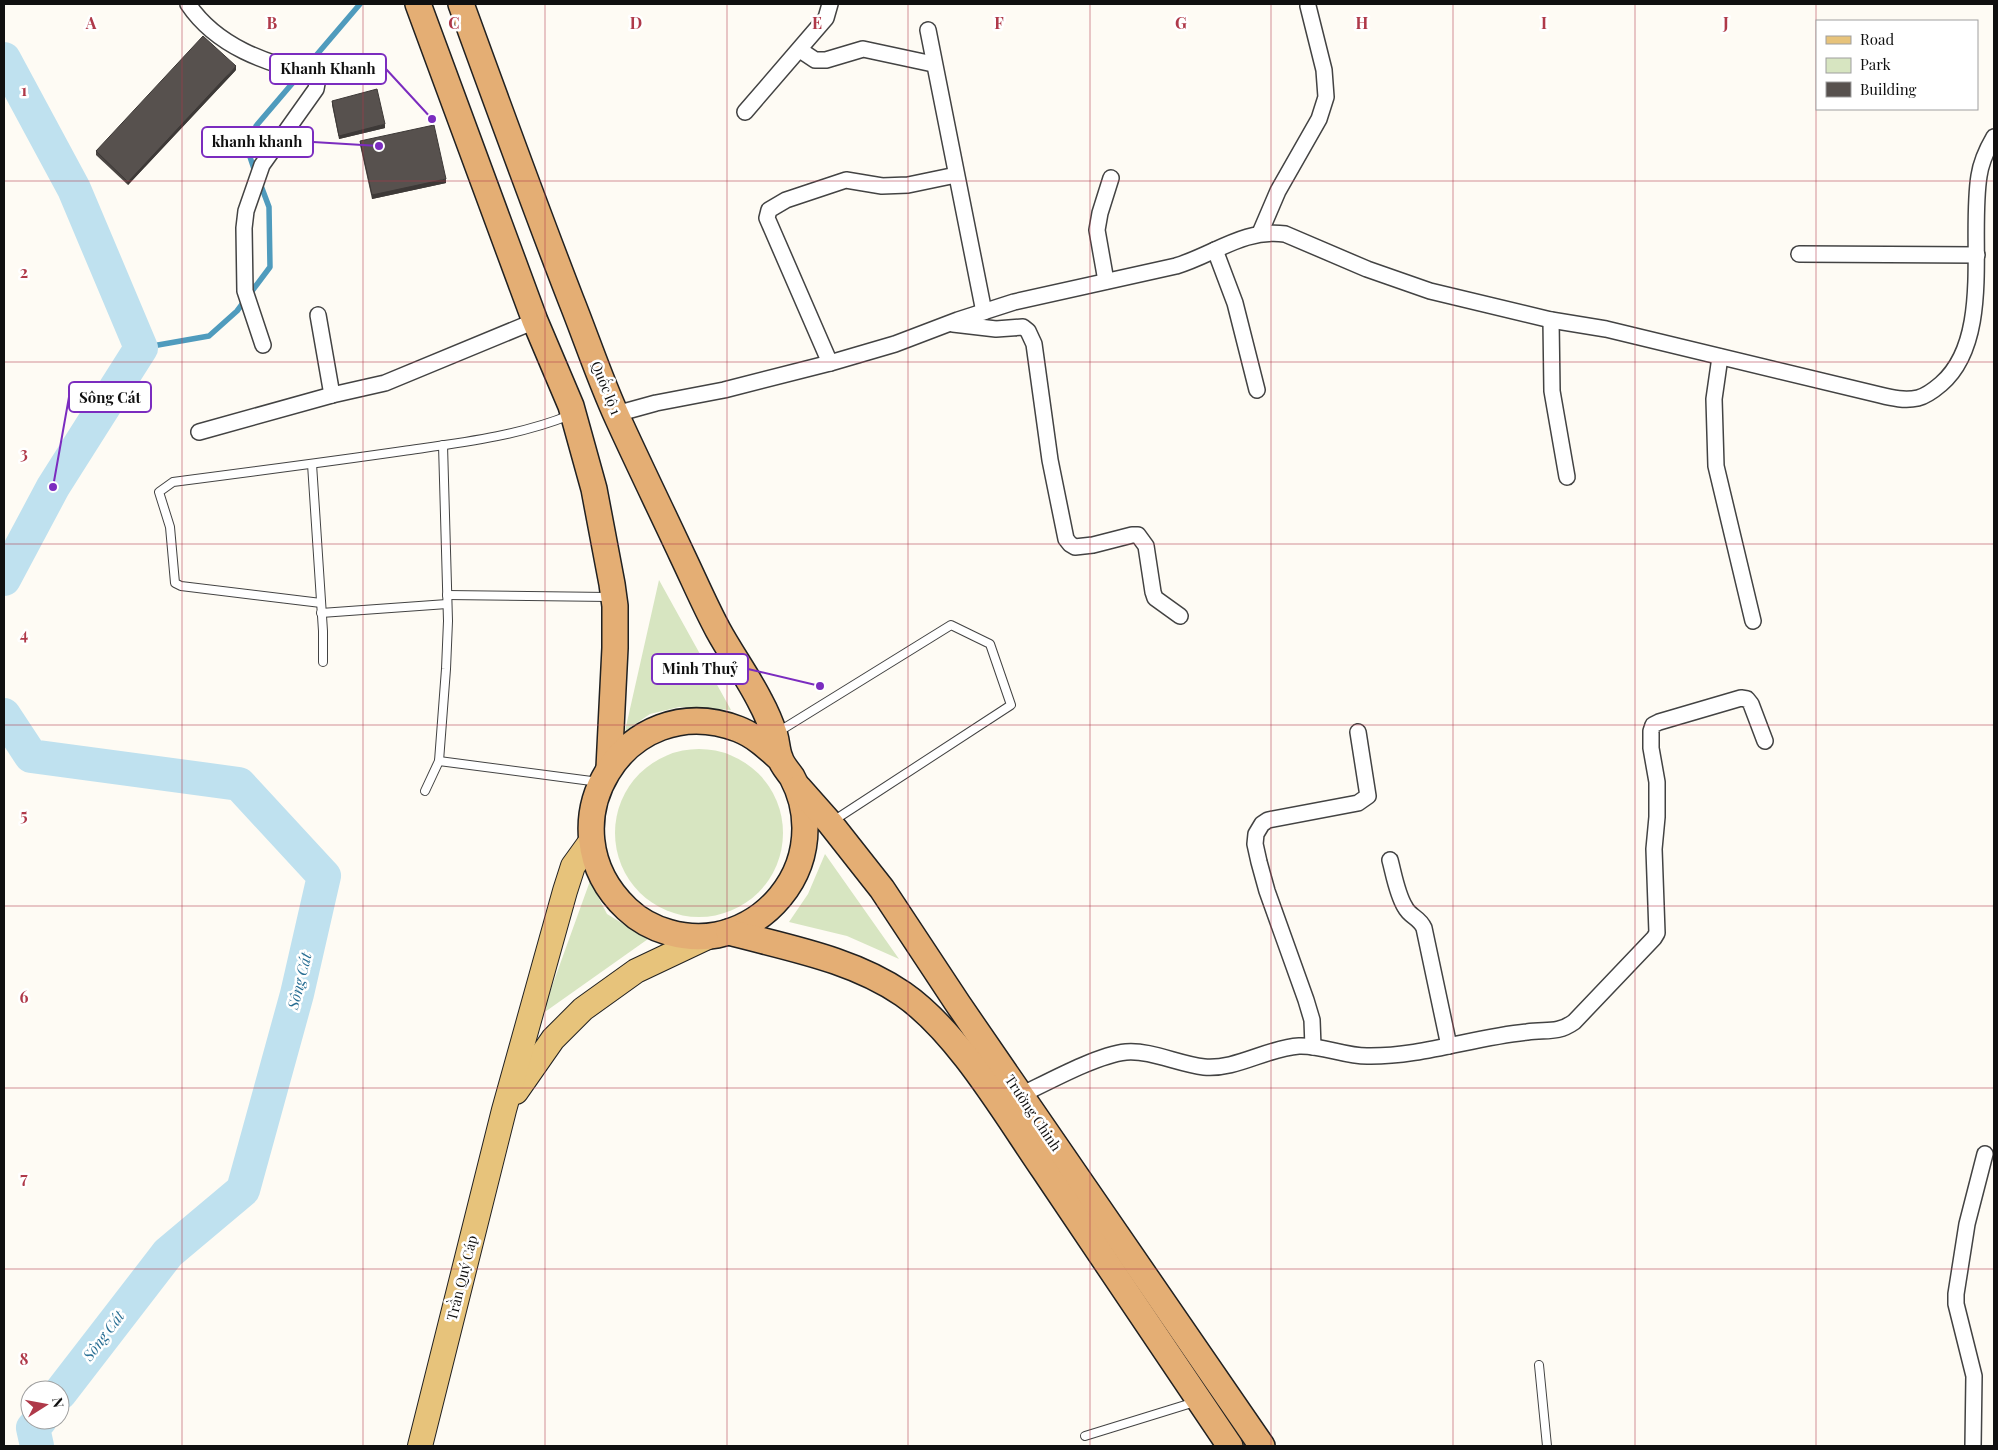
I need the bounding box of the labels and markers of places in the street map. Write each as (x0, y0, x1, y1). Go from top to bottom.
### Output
callout: Khanh Khanh (270, 54, 386, 84)
callout: khanh khanh (202, 127, 313, 157)
callout: Sông Cát (69, 382, 151, 412)
callout: Minh Thuỷ (652, 654, 748, 684)

